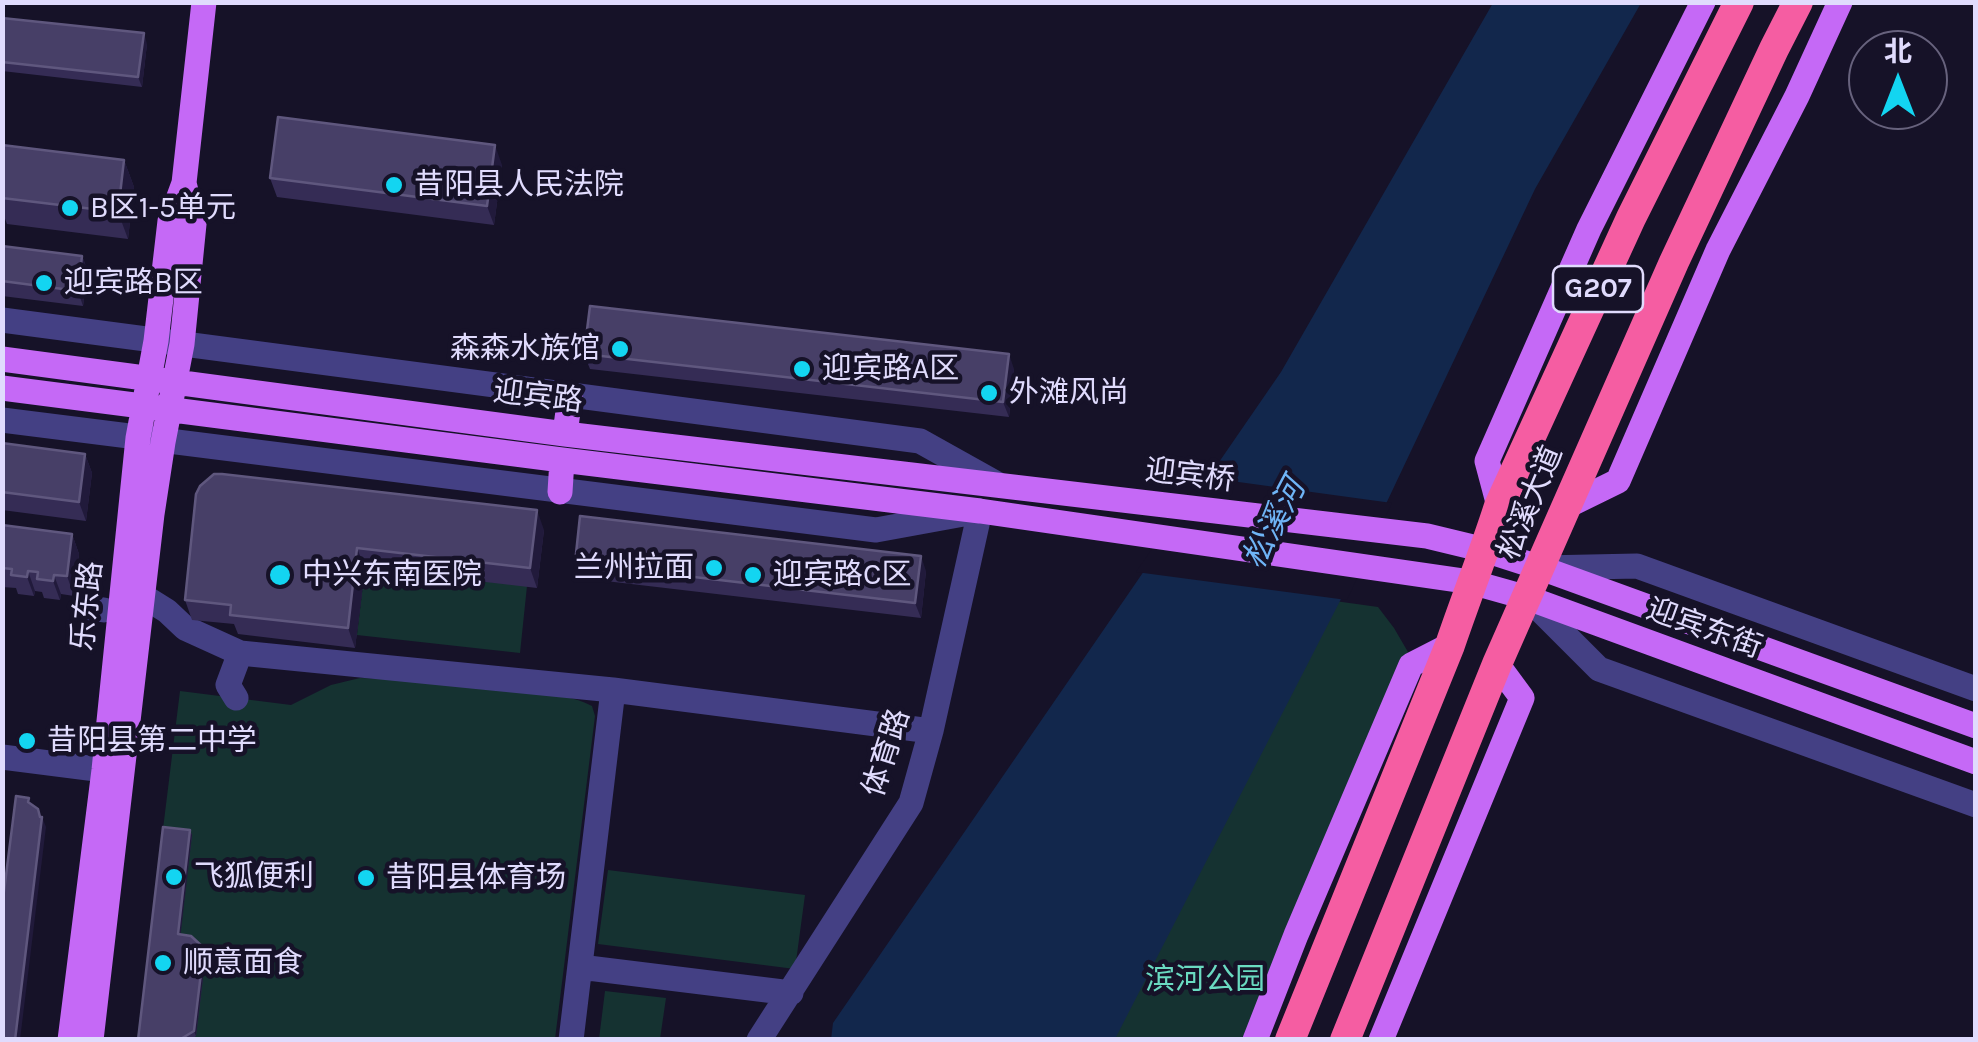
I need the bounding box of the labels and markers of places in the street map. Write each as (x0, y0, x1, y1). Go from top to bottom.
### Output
place label: 昔阳县人民法院 (414, 167, 624, 203)
marker: 昔阳县人民法院 (383, 174, 405, 196)
place label: B区1-5单元 (90, 190, 236, 226)
marker: B区1-5单元 (59, 197, 81, 219)
place label: 迎宾路B区 (64, 265, 203, 301)
marker: 迎宾路B区 (33, 272, 55, 294)
place label: 森森水族馆 (450, 331, 600, 367)
marker: 森森水族馆 (609, 338, 631, 360)
place label: 迎宾路A区 (822, 351, 959, 387)
marker: 迎宾路A区 (791, 358, 813, 380)
place label: 外滩风尚 (1009, 375, 1129, 411)
marker: 外滩风尚 (978, 382, 1000, 404)
place label: 兰州拉面 (574, 550, 694, 586)
place label: 中兴东南医院 (302, 557, 482, 593)
marker: 兰州拉面 (703, 557, 725, 579)
place label: 迎宾路C区 (773, 557, 911, 593)
marker: 中兴东南医院 (267, 562, 293, 588)
marker: 迎宾路C区 (742, 564, 764, 586)
place label: 昔阳县第二中学 (47, 723, 257, 759)
marker: 昔阳县第二中学 (16, 730, 38, 752)
place label: 飞狐便利 (194, 859, 314, 895)
place label: 昔阳县体育场 (386, 860, 566, 896)
marker: 飞狐便利 (163, 866, 185, 888)
marker: 昔阳县体育场 (355, 867, 377, 889)
place label: 顺意面食 (183, 945, 303, 981)
marker: 顺意面食 (152, 952, 174, 974)

